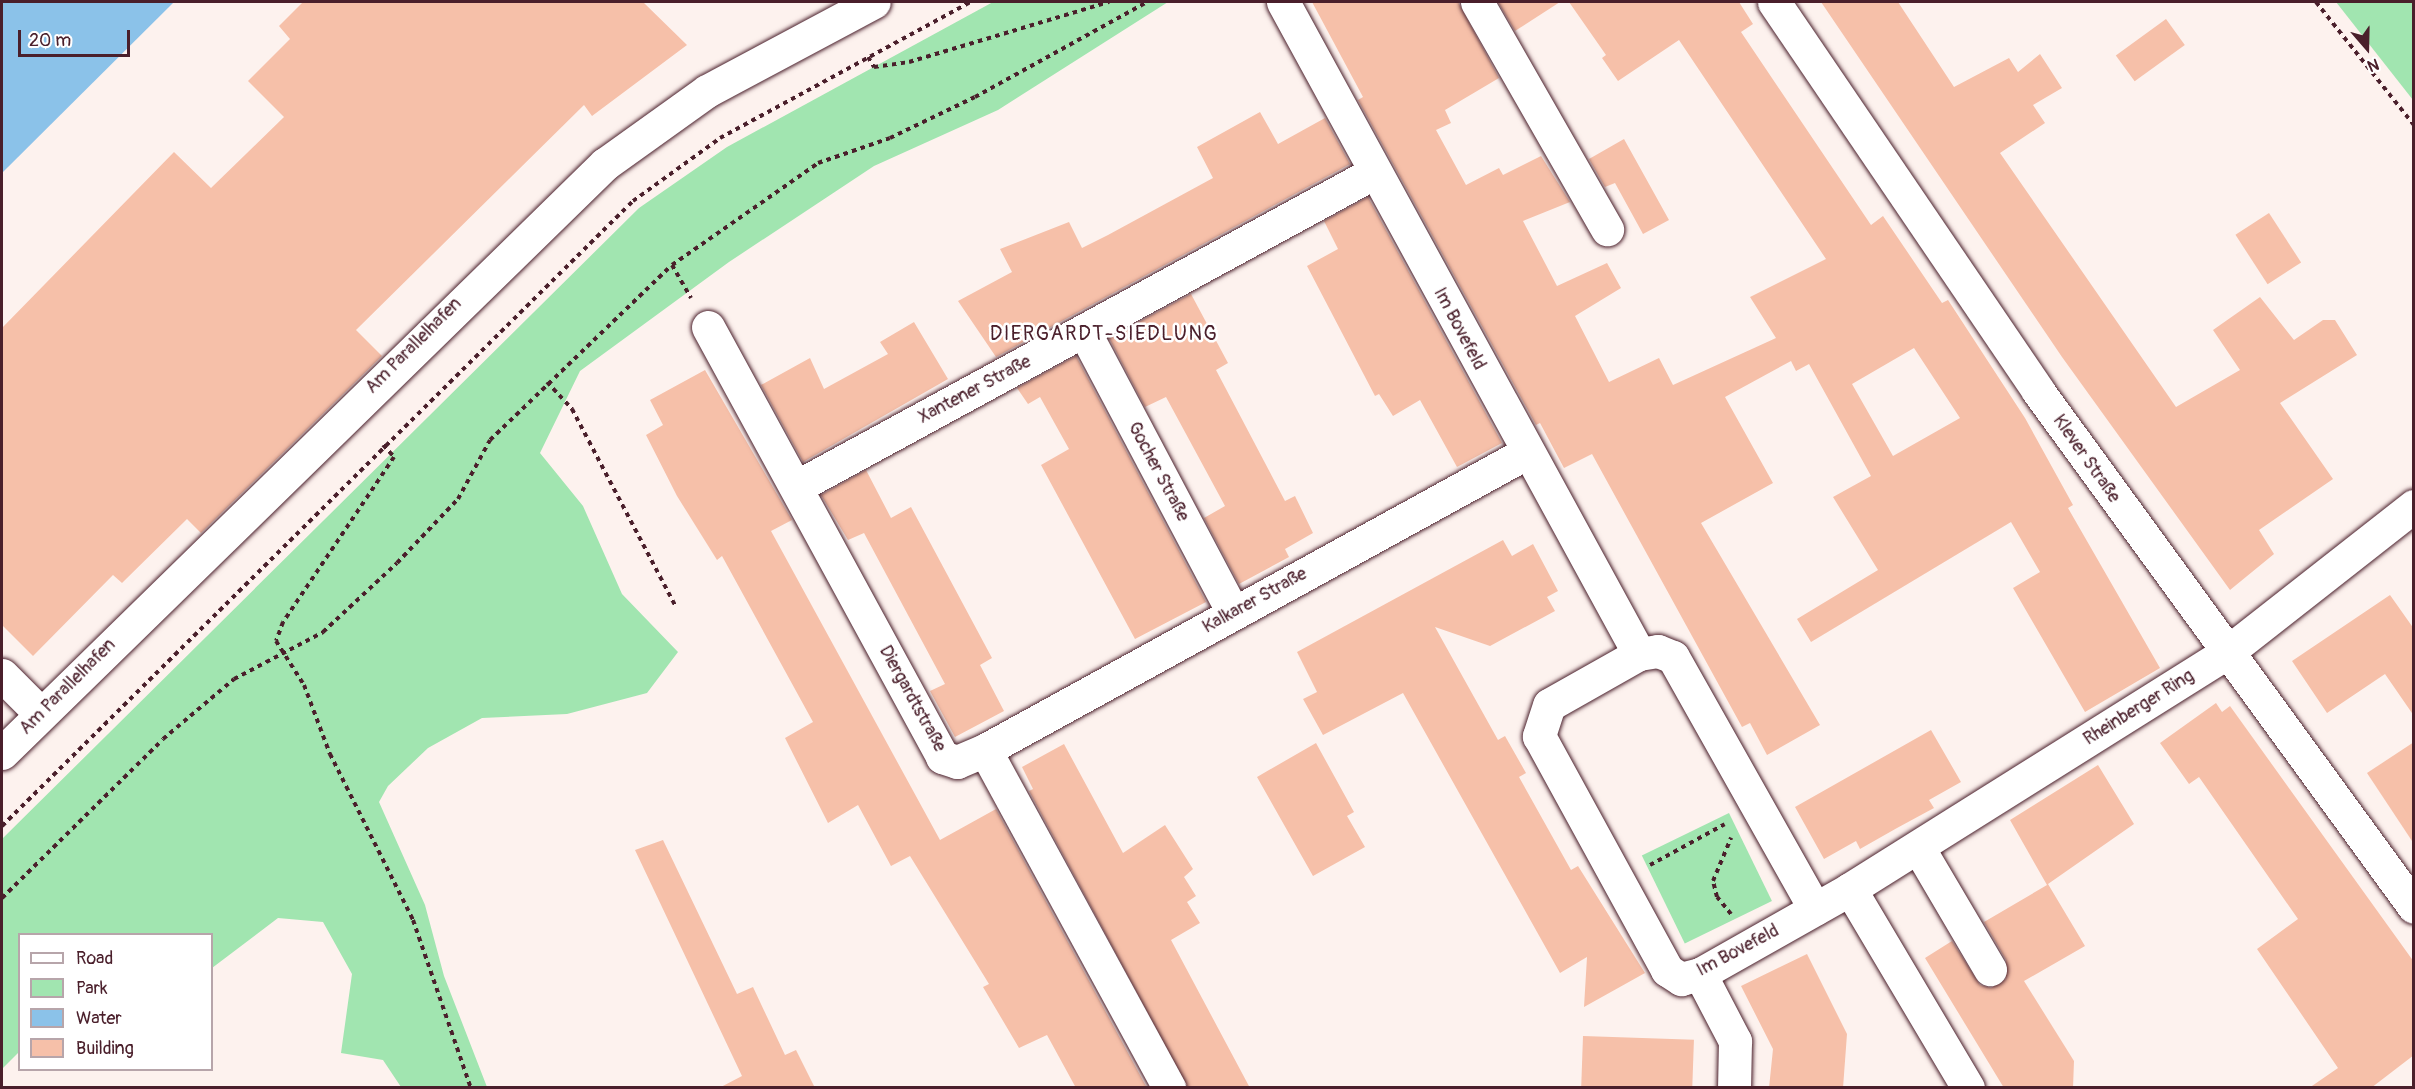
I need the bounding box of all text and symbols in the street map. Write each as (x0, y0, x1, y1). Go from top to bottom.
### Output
scale bar (21, 18, 134, 56)
north arrow (2337, 18, 2397, 78)
text: 20 m (29, 29, 71, 52)
text: N (2365, 54, 2382, 76)
street label: Im Bovefeld (1428, 284, 1490, 374)
street label: Am Parallelhafen (361, 293, 467, 399)
district label: DIERGARDT-SIEDLUNG (990, 321, 1218, 345)
street label: Xantener Straße (915, 351, 1035, 429)
street label: Klever Straße (2048, 411, 2124, 507)
street label: Gocher Straße (1123, 419, 1193, 525)
street label: Kalkarer Straße (1199, 563, 1311, 639)
street label: Am Parallelhafen (15, 634, 121, 740)
street label: Diergardtstraße (874, 642, 950, 756)
street label: Rheinberger Ring (2080, 665, 2198, 751)
street label: Im Bovefeld (1693, 920, 1783, 982)
legend (18, 933, 213, 1071)
text: Road (76, 947, 113, 970)
text: Park (76, 977, 108, 1000)
text: Water (76, 1007, 122, 1030)
text: Building (76, 1037, 134, 1060)

